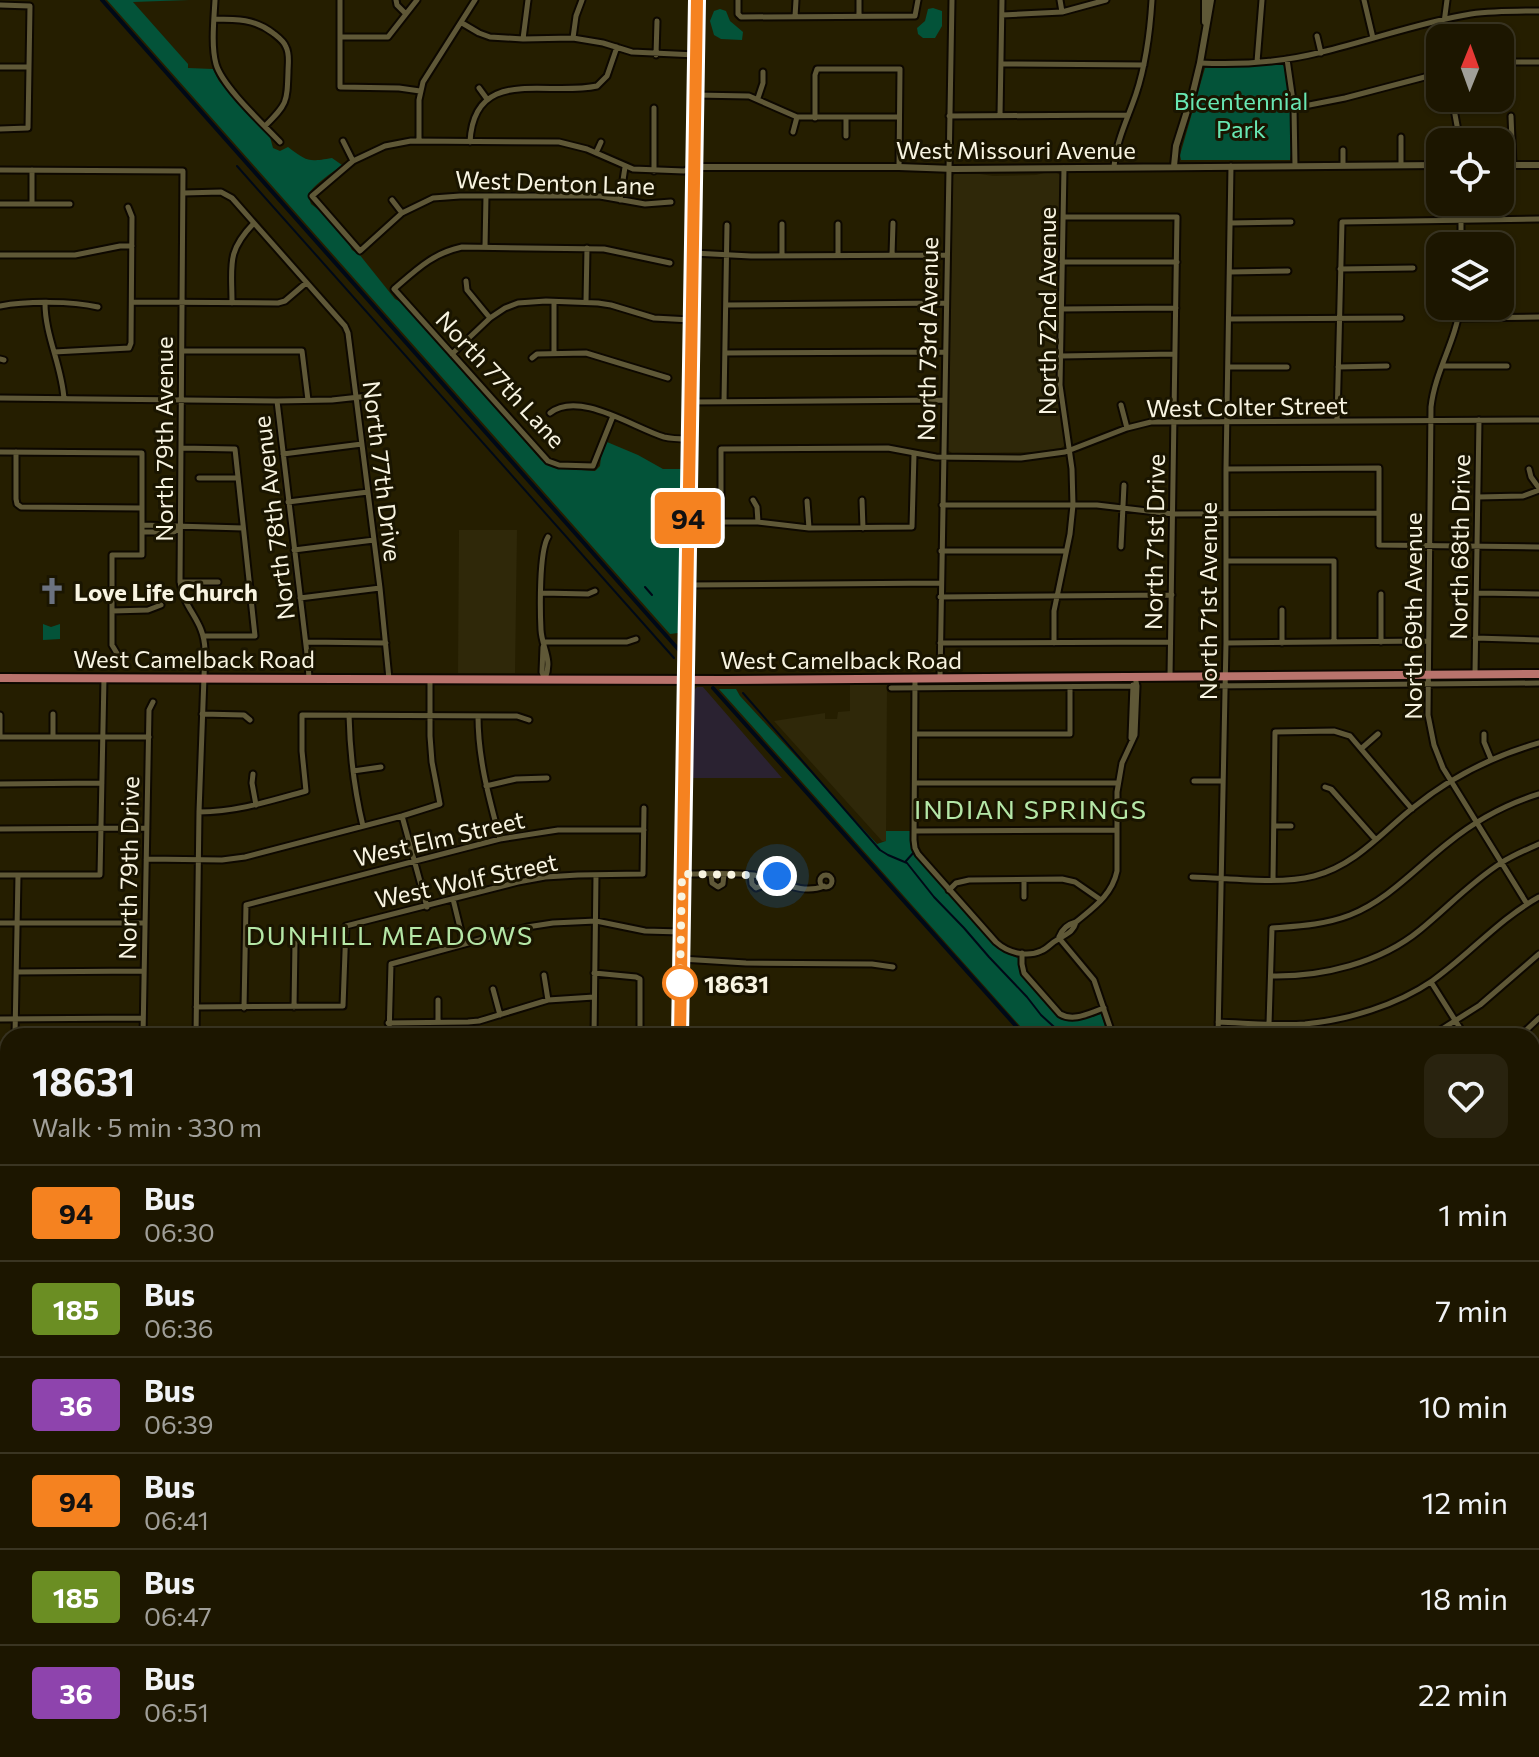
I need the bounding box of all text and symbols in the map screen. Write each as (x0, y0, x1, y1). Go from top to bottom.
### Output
north arrow (1426, 24, 1514, 112)
map controls (1426, 24, 1514, 320)
park label: Bicentennial Park (1174, 86, 1308, 143)
button: locate (1426, 128, 1514, 216)
street label: West Missouri Avenue (896, 135, 1136, 164)
street label: West Denton Lane (455, 164, 655, 200)
street label: North 72nd Avenue (1032, 207, 1061, 415)
button: layers (1426, 232, 1514, 320)
street label: North 73rd Avenue (911, 237, 943, 441)
street label: North 77th Lane (430, 305, 572, 453)
street label: North 79th Avenue (149, 336, 178, 542)
street label: North 77th Drive (358, 379, 408, 563)
street label: West Colter Street (1146, 390, 1348, 422)
street label: North 78th Avenue (246, 414, 300, 622)
street label: North 71st Drive (1138, 454, 1170, 630)
street label: North 68th Drive (1443, 454, 1475, 640)
line badge: 94 (652, 492, 724, 544)
text: 94 (671, 501, 705, 535)
street label: North 71st Avenue (1193, 502, 1222, 700)
street label: North 69th Avenue (1398, 512, 1427, 720)
church icon: Love Life Church (37, 576, 67, 606)
place label: Love Life Church (74, 577, 258, 606)
street label: West Camelback Road (73, 644, 315, 673)
street label: West Camelback Road (720, 645, 962, 674)
street label: North 79th Drive (112, 776, 144, 960)
district label: INDIAN SPRINGS (914, 793, 1148, 824)
street label: West Elm Street (351, 804, 527, 872)
street label: West Wolf Street (372, 846, 560, 914)
your location (757, 856, 797, 896)
district label: DUNHILL MEADOWS (246, 919, 534, 950)
marker: 18631 (663, 966, 697, 1000)
place label: 18631 (704, 969, 769, 998)
button: heart (1424, 1054, 1508, 1138)
text: 18631 (32, 1057, 135, 1104)
text: Walk · 5 min · 330 m (32, 1111, 262, 1142)
text: Bus (144, 1179, 195, 1216)
text: 1 min (1438, 1195, 1508, 1232)
text: 94 (59, 1196, 93, 1230)
text: 06:30 (144, 1216, 215, 1247)
text: Bus (144, 1275, 195, 1312)
text: 7 min (1435, 1291, 1508, 1328)
text: 185 (53, 1292, 99, 1326)
text: 06:36 (144, 1312, 214, 1343)
text: Bus (144, 1371, 195, 1408)
text: 10 min (1419, 1387, 1508, 1424)
text: 36 (59, 1388, 93, 1422)
text: 06:39 (144, 1408, 214, 1439)
text: Bus (144, 1467, 195, 1504)
text: 12 min (1422, 1483, 1508, 1520)
text: 94 (59, 1484, 93, 1518)
text: 06:41 (144, 1504, 209, 1535)
text: Bus (144, 1563, 195, 1600)
text: 18 min (1420, 1579, 1508, 1616)
text: 185 (53, 1580, 99, 1614)
text: 06:47 (144, 1600, 212, 1631)
text: Bus (144, 1659, 195, 1696)
text: 22 min (1418, 1675, 1508, 1712)
text: 36 (59, 1676, 93, 1710)
text: 06:51 (144, 1696, 209, 1727)

